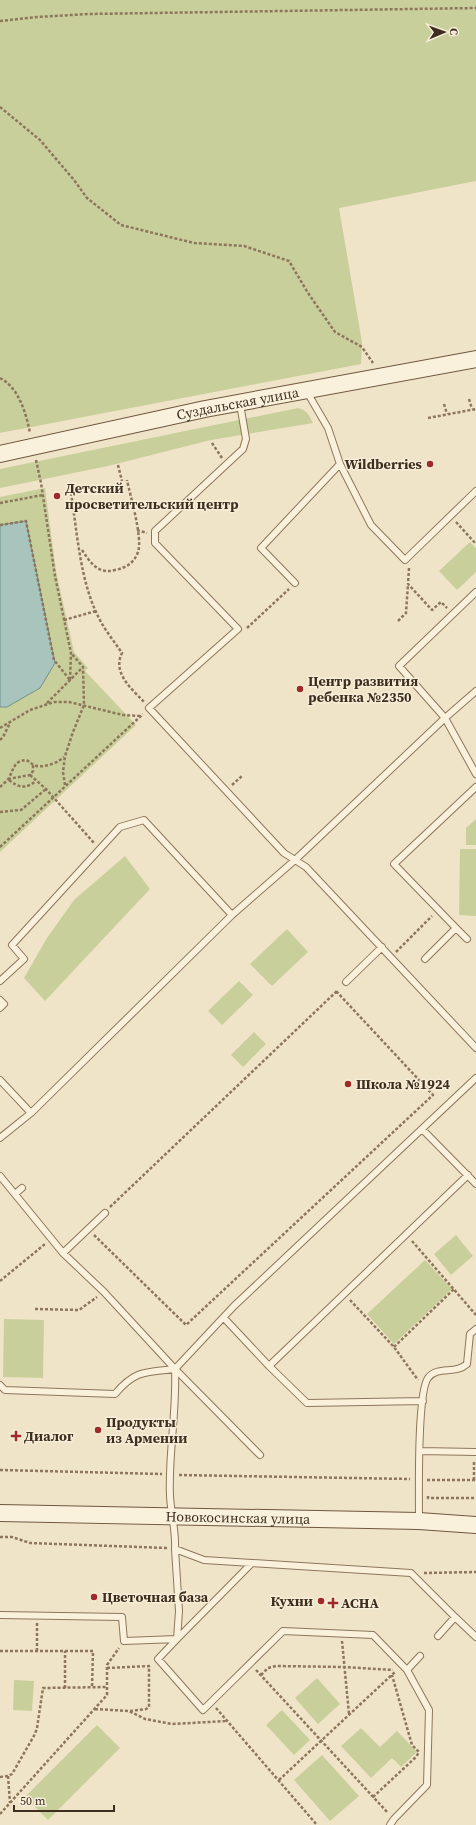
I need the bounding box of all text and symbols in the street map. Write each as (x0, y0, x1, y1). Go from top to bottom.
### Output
north arrow (424, 12, 464, 52)
text: С (446, 28, 461, 36)
street label: Суздальская улица (175, 382, 301, 425)
place label: Wildberries (344, 454, 423, 474)
marker: Wildberries (425, 459, 435, 469)
place label: Детский просветительский центр (65, 478, 239, 514)
marker: Детский просветительский центр (52, 491, 62, 501)
place label: Центр развития ребенка №2350 (308, 671, 418, 707)
marker: Центр развития ребенка №2350 (295, 684, 305, 694)
place label: Школа №1924 (356, 1074, 451, 1094)
marker: Школа №1924 (343, 1079, 353, 1089)
place label: Продукты из Армении (106, 1412, 187, 1448)
marker: Продукты из Армении (93, 1425, 103, 1435)
place label: Диалог (24, 1426, 74, 1446)
marker: Диалог (11, 1431, 21, 1441)
street label: Новокосинская улица (165, 1506, 311, 1529)
place label: Цветочная база (102, 1587, 209, 1607)
place label: Кухни (271, 1591, 313, 1611)
marker: Цветочная база (89, 1592, 99, 1602)
place label: АСНА (341, 1593, 380, 1613)
marker: Кухни (316, 1596, 326, 1606)
marker: АСНА (328, 1598, 338, 1608)
scale bar (14, 1787, 114, 1813)
text: 50 m (20, 1793, 46, 1809)

